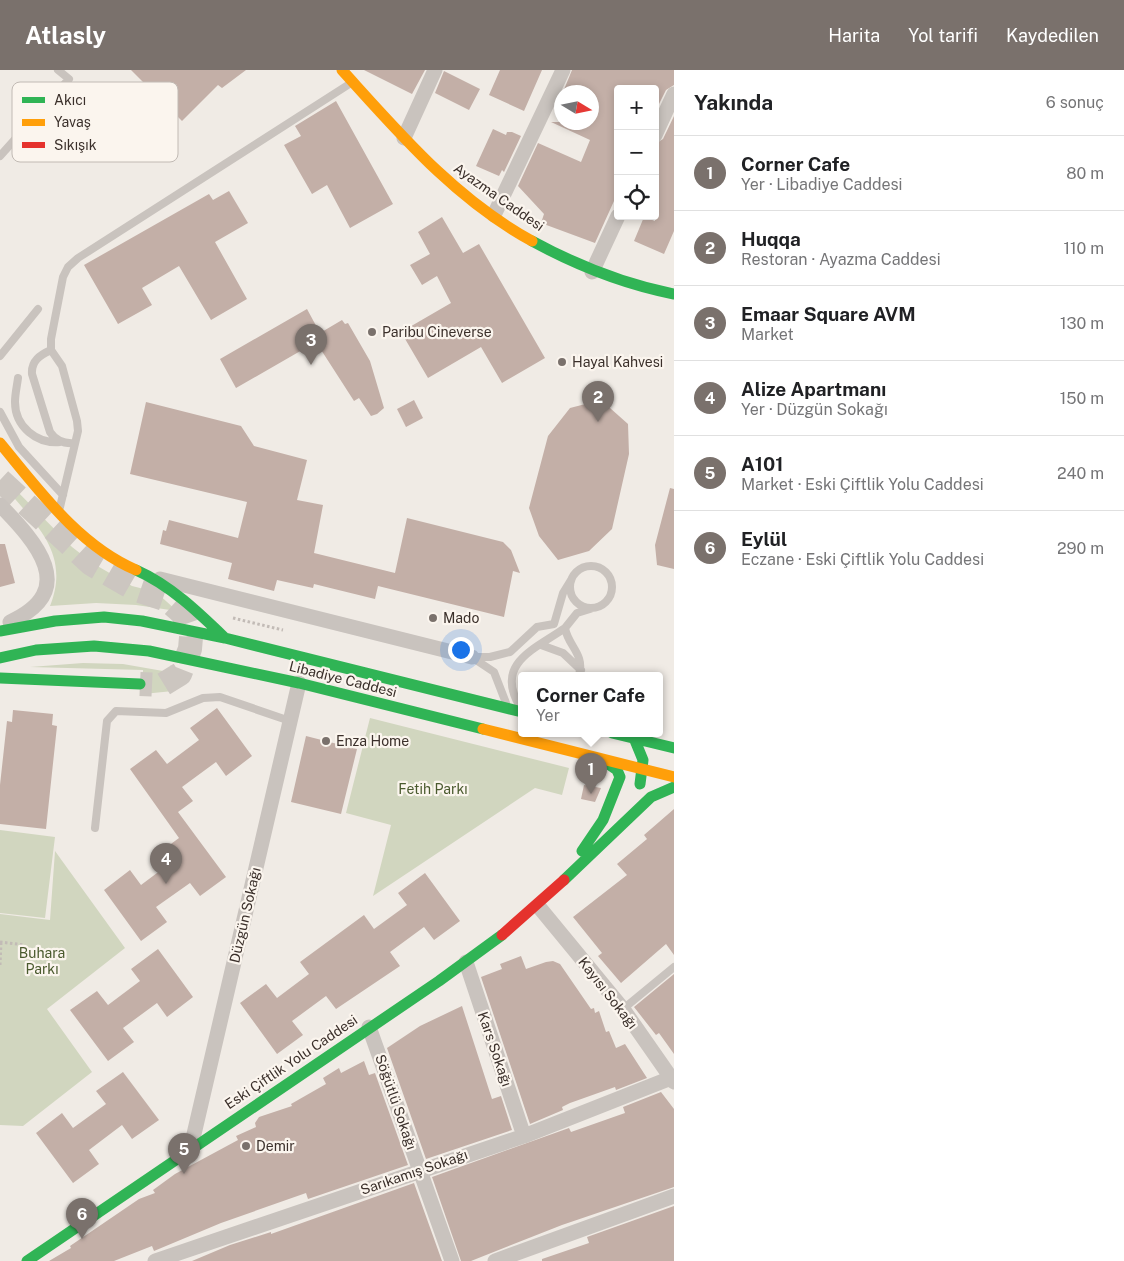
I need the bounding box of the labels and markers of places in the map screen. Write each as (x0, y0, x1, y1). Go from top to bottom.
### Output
pin: 3 (295, 324, 327, 365)
place label: Paribu Cineverse (382, 324, 492, 340)
marker: Paribu Cineverse (366, 326, 378, 338)
place label: Hayal Kahvesi (572, 354, 663, 370)
marker: Hayal Kahvesi (556, 356, 568, 368)
pin: 2 (582, 381, 614, 422)
place label: Mado (443, 610, 479, 626)
marker: Mado (427, 612, 439, 624)
place label: Enza Home (336, 733, 409, 749)
marker: Enza Home (320, 735, 332, 747)
pin: 1 (575, 753, 607, 794)
pin: 4 (150, 843, 182, 884)
pin: 5 (168, 1133, 200, 1174)
place label: Demir (256, 1138, 295, 1154)
marker: Demir (240, 1140, 252, 1152)
pin: 6 (66, 1198, 98, 1239)

